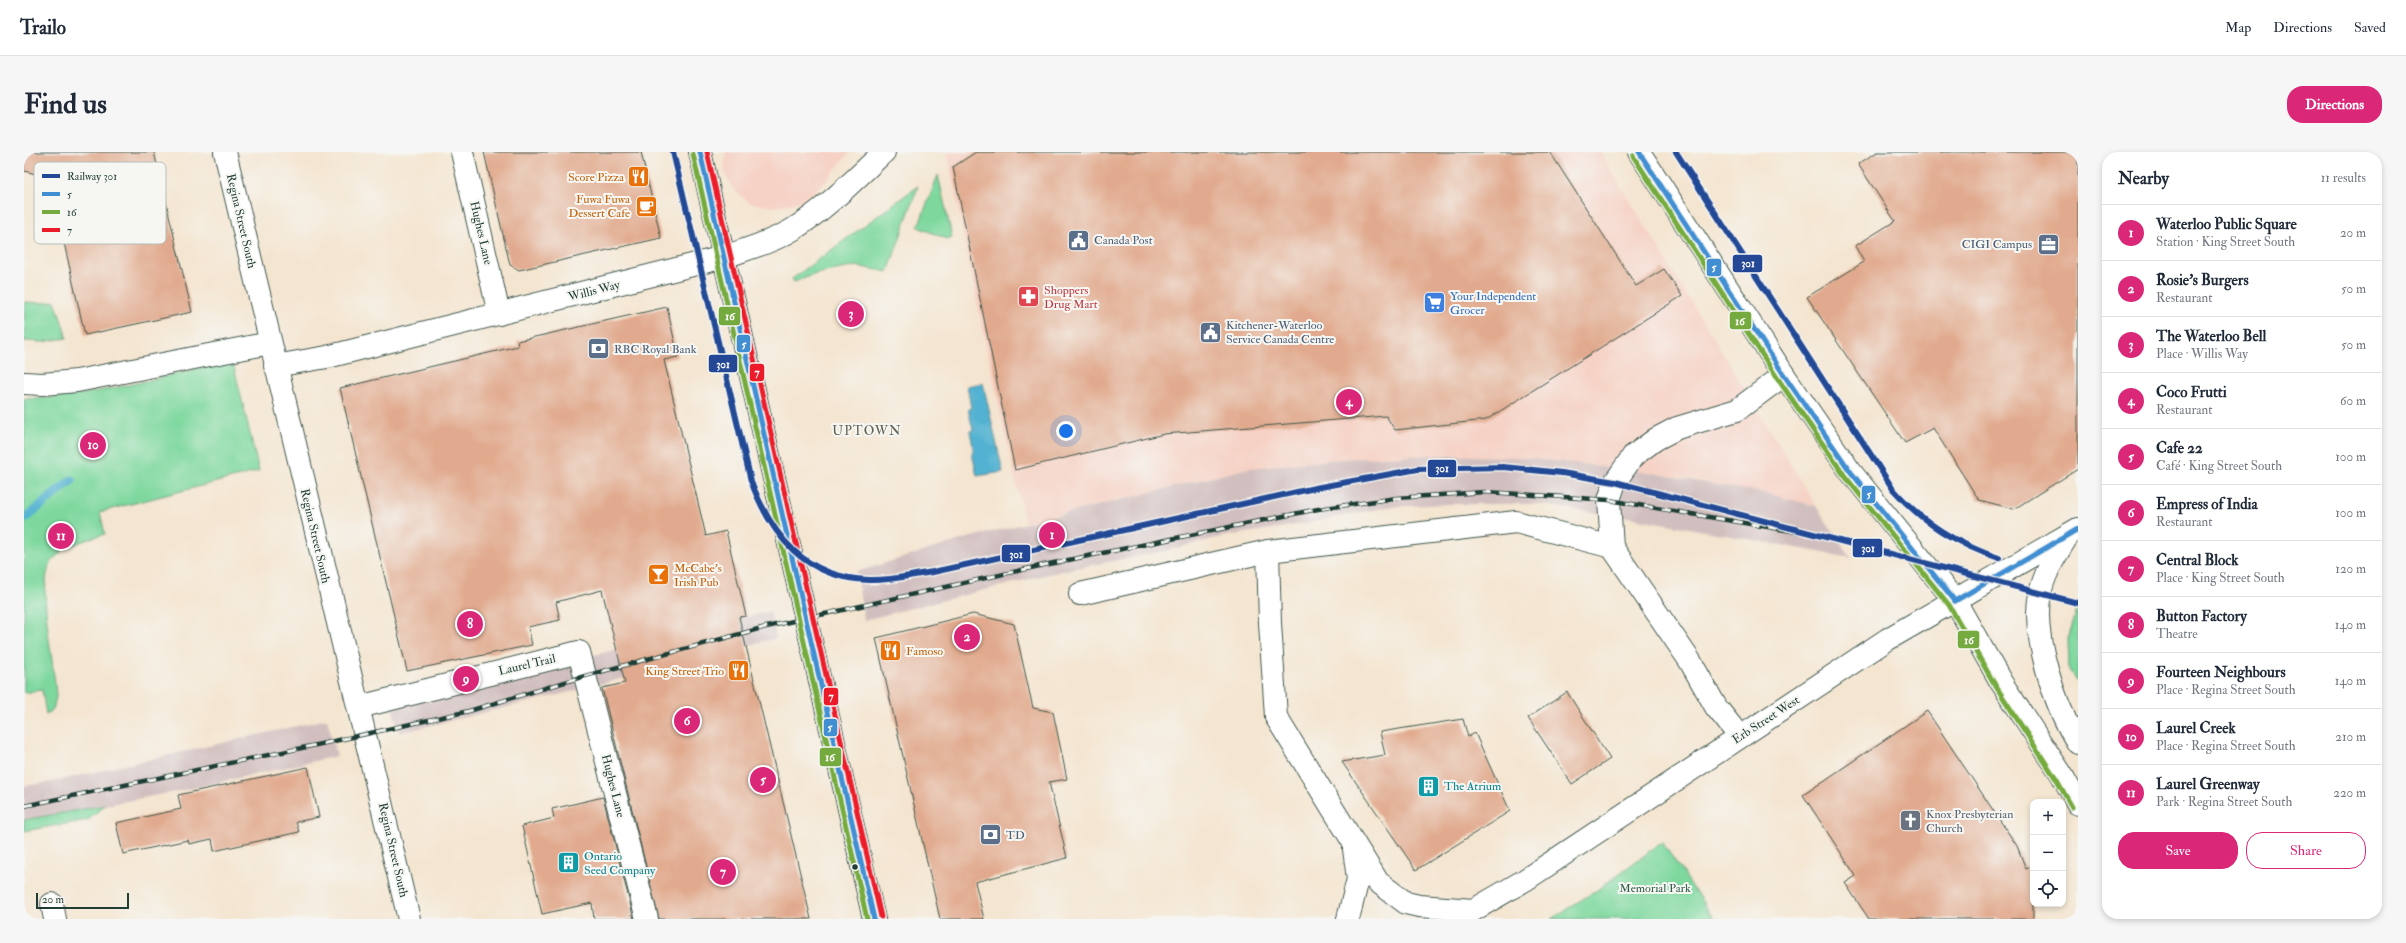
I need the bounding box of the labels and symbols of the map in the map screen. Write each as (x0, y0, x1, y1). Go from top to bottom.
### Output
legend (34, 162, 166, 244)
restaurant icon: Score Pizza (626, 164, 652, 190)
text: Railway 301 (67, 170, 117, 184)
place label: Score Pizza (568, 170, 625, 185)
street label: Regina Street South (223, 172, 259, 270)
text: 5 (67, 188, 72, 201)
place label: Fuwa Fuwa Dessert Cafe (569, 192, 631, 221)
cafe icon: Fuwa Fuwa Dessert Cafe (633, 193, 659, 219)
street label: Hughes Lane (466, 200, 496, 266)
text: 16 (67, 206, 78, 219)
text: 7 (67, 224, 72, 237)
public building icon: Canada Post (1066, 227, 1092, 253)
office icon: CIGI Campus (2035, 231, 2061, 257)
place label: Canada Post (1094, 233, 1153, 248)
place label: CIGI Campus (1962, 237, 2032, 252)
line badge: 301 (1732, 254, 1763, 273)
text: 301 (1741, 257, 1755, 270)
line badge: 5 (1706, 258, 1722, 277)
text: 5 (1712, 261, 1717, 274)
street label: Willis Way (566, 277, 622, 305)
place label: Shoppers Drug Mart (1044, 283, 1098, 312)
pharmacy icon: Shoppers Drug Mart (1015, 284, 1041, 310)
place label: Your Independent Grocer (1450, 289, 1536, 318)
supermarket icon: Your Independent Grocer (1421, 290, 1447, 316)
pin: 3 (838, 299, 864, 329)
line badge: 16 (718, 306, 741, 326)
text: 16 (725, 310, 736, 323)
line badge: 16 (1729, 311, 1752, 330)
text: 16 (1735, 315, 1746, 328)
place label: Kitchener-Waterloo Service Canada Centre (1226, 318, 1334, 347)
public building icon: Kitchener-Waterloo Service Canada Centre (1198, 319, 1224, 345)
line badge: 5 (736, 334, 751, 353)
bank icon: RBC Royal Bank (585, 336, 611, 362)
text: 5 (742, 338, 747, 351)
place label: RBC Royal Bank (614, 342, 697, 357)
line badge: 301 (708, 354, 738, 373)
text: 301 (716, 358, 730, 371)
line badge: 7 (749, 363, 765, 382)
text: 7 (754, 366, 760, 379)
pin: 4 (1336, 387, 1362, 417)
your location (1056, 421, 1076, 441)
district label: UPTOWN (832, 423, 902, 439)
pin: 10 (80, 430, 106, 460)
line badge: 301 (1427, 459, 1457, 478)
text: 301 (1435, 462, 1449, 475)
line badge: 5 (1861, 485, 1876, 504)
street label: Regina Street South (297, 487, 333, 585)
text: 5 (1867, 488, 1872, 501)
pin: 1 (1039, 520, 1065, 550)
pin: 11 (48, 521, 74, 551)
line badge: 301 (1852, 538, 1883, 558)
text: 301 (1861, 542, 1875, 555)
line badge: 301 (1001, 544, 1031, 563)
text: 301 (1009, 548, 1023, 561)
place label: McCabe's Irish Pub (674, 561, 722, 590)
bar icon: McCabe's Irish Pub (645, 562, 671, 588)
pin: 8 (457, 609, 483, 639)
pin: 2 (954, 622, 980, 652)
line badge: 16 (1957, 630, 1980, 649)
text: 16 (1964, 634, 1975, 647)
restaurant icon: Famoso (877, 638, 903, 664)
place label: Famoso (906, 644, 943, 659)
street label: Laurel Trail (497, 651, 557, 679)
restaurant icon: King Street Trio (726, 658, 752, 684)
pin: 9 (453, 664, 479, 694)
place label: King Street Trio (645, 664, 724, 679)
line badge: 7 (823, 687, 839, 706)
text: 7 (828, 690, 834, 703)
street label: Erb Street West (1730, 693, 1803, 747)
pin: 6 (674, 706, 700, 736)
line badge: 5 (823, 718, 838, 737)
text: 5 (828, 721, 833, 734)
line badge: 16 (819, 747, 842, 767)
text: 16 (825, 751, 836, 764)
street label: Hughes Lane (598, 753, 628, 819)
pin: 5 (750, 765, 776, 795)
building icon: The Atrium (1416, 773, 1442, 799)
place label: The Atrium (1444, 779, 1502, 794)
street label: Regina Street South (375, 801, 411, 899)
place label: Knox Presbyterian Church (1926, 807, 2013, 836)
church icon: Knox Presbyterian Church (1897, 808, 1923, 834)
bank icon: TD (977, 822, 1003, 848)
place label: TD (1006, 828, 1025, 843)
place label: Ontario Seed Company (584, 849, 656, 878)
building icon: Ontario Seed Company (555, 850, 581, 876)
pin: 7 (710, 857, 736, 887)
unlabelled marker (850, 862, 860, 872)
park label: Memorial Park (1619, 881, 1691, 896)
scale bar (36, 891, 129, 910)

